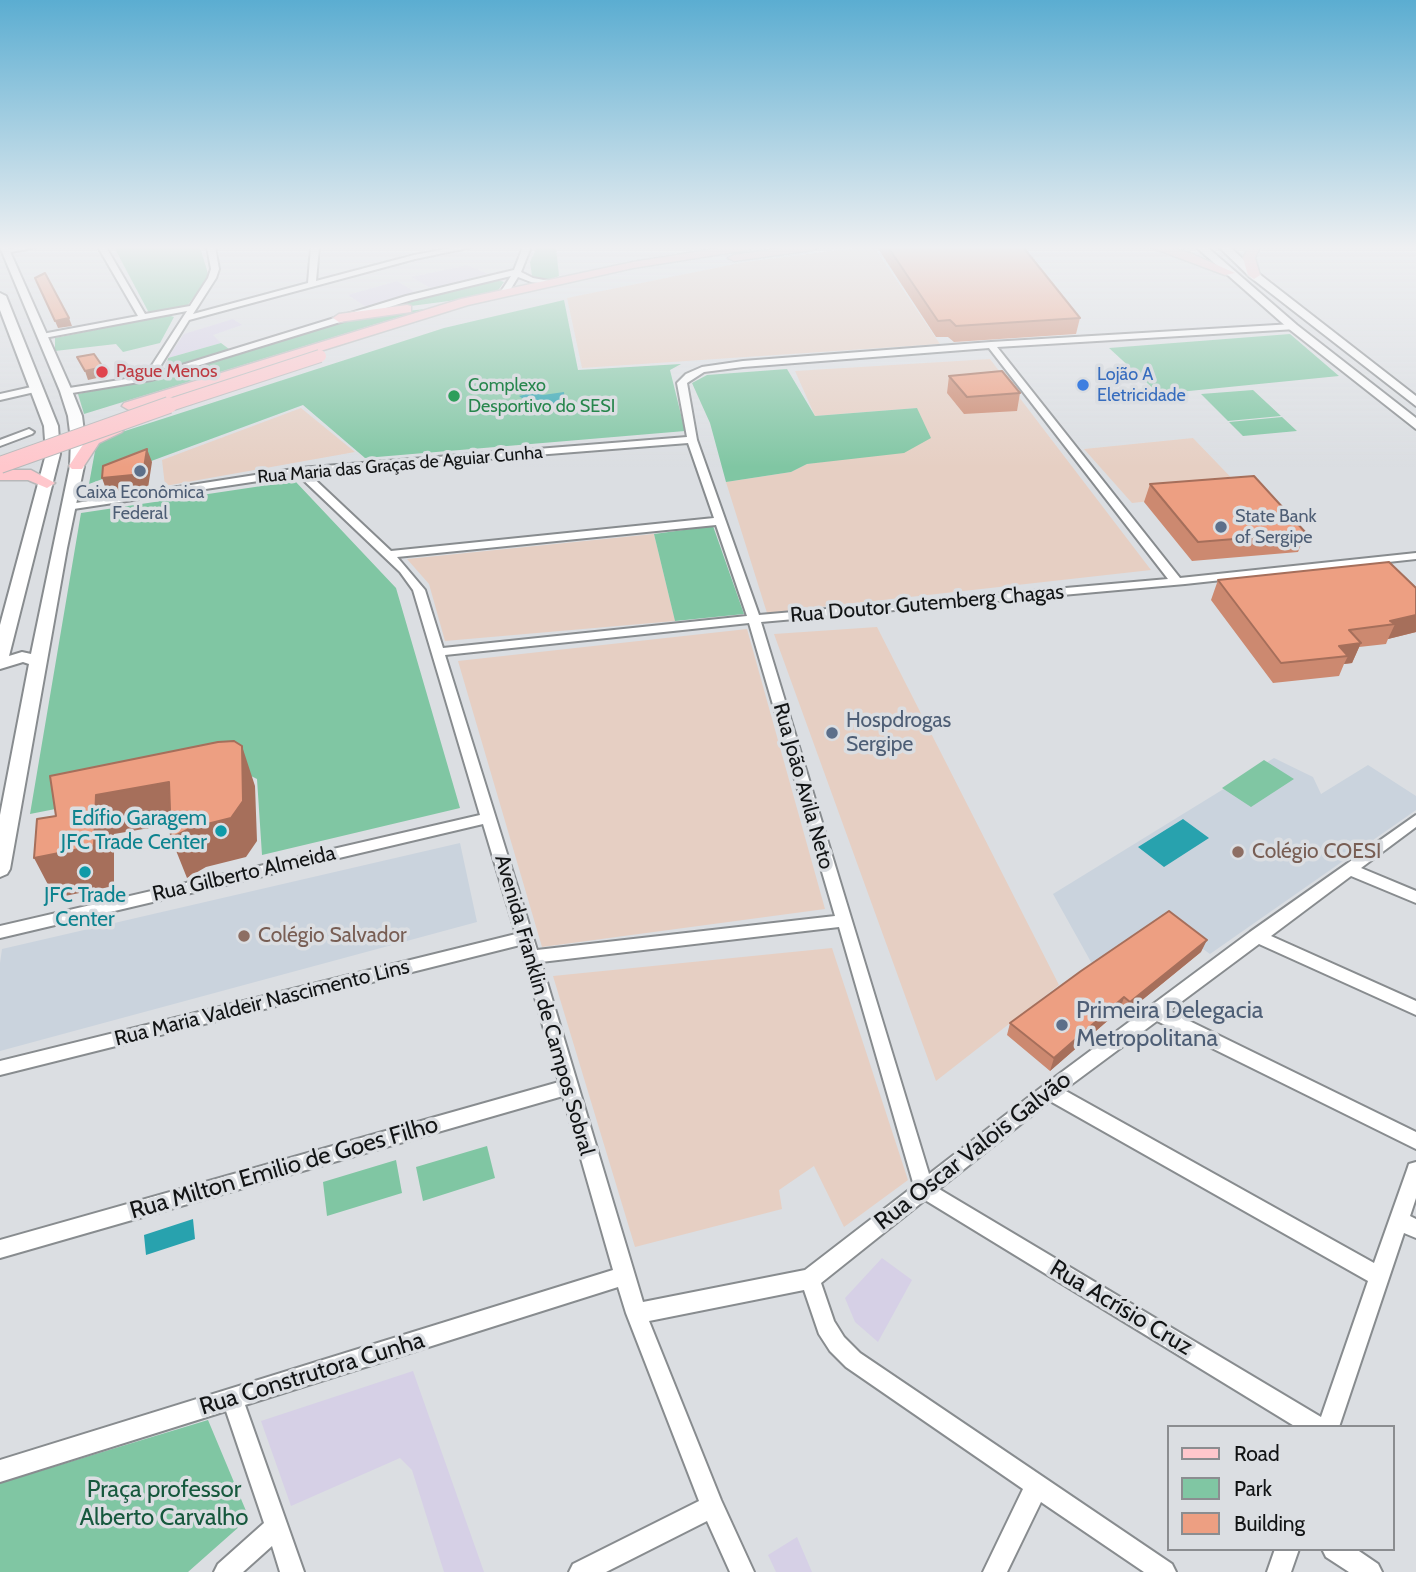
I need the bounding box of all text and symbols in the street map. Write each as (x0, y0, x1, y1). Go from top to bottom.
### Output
place label: Pague Menos (116, 361, 217, 383)
marker: Pague Menos (94, 364, 110, 380)
place label: Lojão A Eletricidade (1097, 364, 1186, 406)
place label: Complexo Desportivo do SESI (468, 375, 615, 418)
marker: Lojão A Eletricidade (1075, 377, 1091, 393)
marker: Complexo Desportivo do SESI (446, 388, 462, 404)
street label: Rua Maria das Graças de Aguiar Cunha (256, 442, 544, 488)
marker: Caixa Econômica Federal (132, 463, 148, 479)
place label: Caixa Econômica Federal (76, 482, 204, 524)
place label: State Bank of Sergipe (1235, 506, 1317, 548)
marker: State Bank of Sergipe (1213, 519, 1229, 535)
street label: Rua Doutor Gutemberg Chagas (789, 579, 1065, 629)
street label: Rua João Avila Neto (767, 700, 839, 872)
place label: Hospdrogas Sergipe (846, 708, 951, 758)
marker: Hospdrogas Sergipe (824, 725, 840, 741)
place label: Edífio Garagem JFC Trade Center (61, 806, 207, 856)
marker: Edífio Garagem JFC Trade Center (213, 823, 229, 839)
place label: Colégio COESI (1252, 839, 1381, 865)
street label: Rua Gilberto Almeida (150, 841, 338, 907)
marker: Colégio COESI (1230, 844, 1246, 860)
street label: Avenida Franklin de Campos Sobral (489, 852, 599, 1158)
marker: JFC Trade Center (77, 864, 93, 880)
place label: JFC Trade Center (44, 883, 126, 933)
place label: Colégio Salvador (258, 923, 407, 949)
marker: Colégio Salvador (236, 928, 252, 944)
street label: Rua Maria Valdeir Nascimento Lins (112, 954, 412, 1052)
place label: Primeira Delegacia Metropolitana (1076, 997, 1263, 1053)
marker: Primeira Delegacia Metropolitana (1054, 1017, 1070, 1033)
street label: Rua Oscar Valois Galvão (869, 1065, 1077, 1237)
street label: Rua Milton Emilio de Goes Filho (127, 1110, 441, 1226)
street label: Rua Acrísio Cruz (1044, 1254, 1198, 1362)
street label: Rua Construtora Cunha (196, 1326, 428, 1422)
legend (1168, 1425, 1395, 1551)
text: Road (1234, 1441, 1280, 1466)
park label: Praça professor Alberto Carvalho (79, 1476, 249, 1532)
text: Park (1234, 1476, 1272, 1501)
text: Building (1234, 1511, 1305, 1536)

